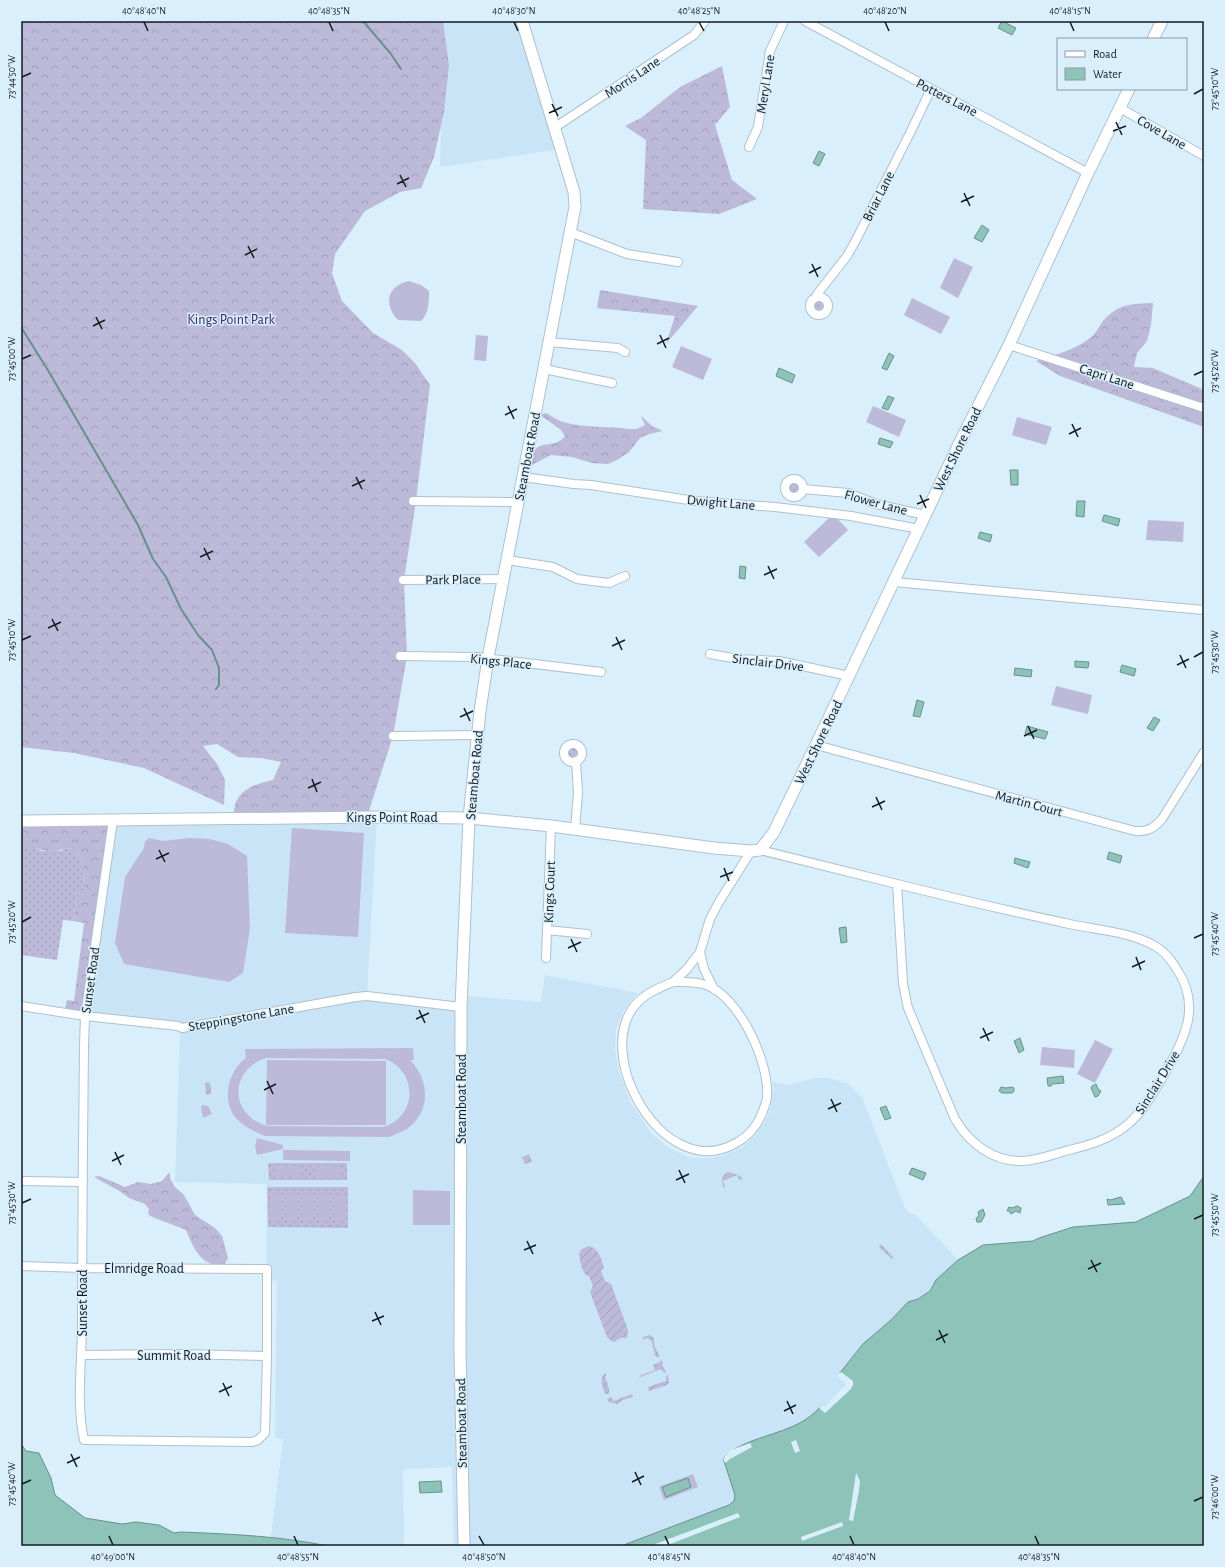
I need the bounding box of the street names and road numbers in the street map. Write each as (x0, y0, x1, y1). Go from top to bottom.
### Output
street label: Morris Lane (602, 54, 663, 101)
street label: Meryl Lane (754, 54, 778, 115)
street label: Potters Lane (914, 77, 979, 119)
street label: Cove Lane (1135, 113, 1188, 152)
street label: Briar Lane (860, 169, 897, 224)
street label: Capri Lane (1078, 362, 1136, 392)
street label: West Shore Road (931, 405, 984, 494)
street label: Steamboat Road (513, 411, 543, 502)
street label: Flower Lane (843, 488, 909, 518)
street label: Dwight Lane (686, 493, 756, 513)
street label: Park Place (425, 573, 481, 587)
street label: Kings Place (470, 652, 532, 672)
street label: Sinclair Drive (731, 652, 804, 674)
street label: West Shore Road (792, 698, 845, 787)
street label: Steamboat Road (464, 730, 486, 821)
street label: Martin Court (994, 788, 1064, 820)
street label: Kings Point Road (346, 811, 438, 825)
street label: Kings Court (542, 860, 558, 923)
street label: Sunset Road (79, 946, 103, 1014)
street label: Steppingstone Lane (187, 1002, 295, 1034)
street label: Sinclair Drive (1133, 1048, 1183, 1117)
street label: Steamboat Road (455, 1054, 469, 1144)
street label: Elmridge Road (104, 1262, 184, 1276)
street label: Sunset Road (76, 1269, 90, 1337)
street label: Summit Road (137, 1349, 211, 1363)
street label: Steamboat Road (454, 1378, 470, 1468)

